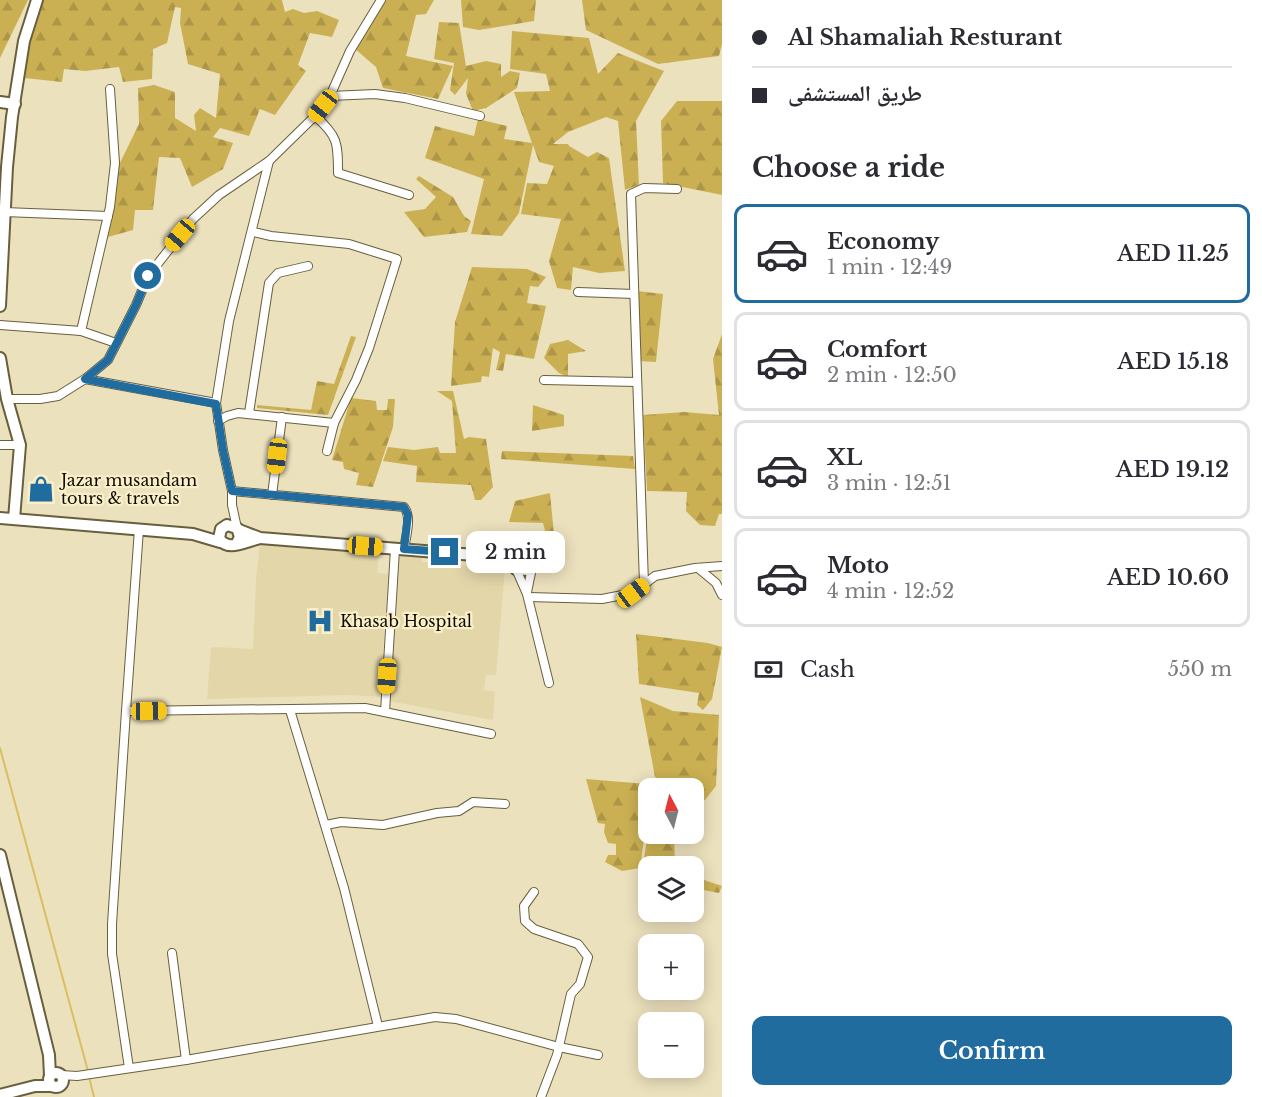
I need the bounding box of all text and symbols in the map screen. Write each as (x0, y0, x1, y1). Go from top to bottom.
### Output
text: Al Shamaliah Resturant (788, 24, 1062, 51)
text: طريق المستشفى (788, 80, 922, 107)
car (305, 86, 341, 126)
text: Choose a ride (752, 151, 945, 184)
car (162, 215, 198, 255)
icon: car (755, 227, 809, 281)
text: Economy (827, 228, 939, 255)
text: AED 11.25 (1117, 240, 1229, 267)
text: 1 min · 12:49 (827, 255, 952, 279)
route start (134, 262, 161, 289)
icon: car (755, 335, 809, 389)
text: Comfort (827, 336, 927, 363)
text: AED 15.18 (1117, 348, 1229, 375)
text: 2 min · 12:50 (827, 363, 957, 387)
car (266, 437, 288, 475)
icon: car (755, 443, 809, 497)
text: XL (827, 444, 862, 471)
text: AED 19.12 (1116, 456, 1229, 483)
place label: Jazar musandam tours & travels (59, 470, 197, 508)
text: 3 min · 12:51 (827, 471, 952, 495)
shop icon: Jazar musandam tours & travels (26, 474, 56, 504)
callout: 2 min (466, 531, 565, 573)
car (346, 536, 384, 556)
route end (431, 538, 458, 565)
text: 2 min (485, 540, 546, 564)
icon: car (755, 551, 809, 605)
text: Moto (827, 552, 889, 579)
text: AED 10.60 (1107, 564, 1229, 591)
car (613, 575, 653, 611)
text: 4 min · 12:52 (827, 579, 954, 603)
hospital icon: Khasab Hospital (305, 606, 335, 636)
place label: Khasab Hospital (340, 611, 472, 631)
icon: cash (752, 653, 785, 686)
text: Cash (800, 656, 855, 683)
car (377, 657, 397, 695)
text: 550 m (1168, 657, 1232, 681)
car (131, 702, 167, 720)
north arrow (638, 778, 704, 844)
map controls (638, 778, 704, 1078)
button: layers (638, 856, 704, 922)
button: + (638, 934, 704, 1000)
button: − (638, 1012, 704, 1078)
button: Confirm (752, 1016, 1232, 1085)

